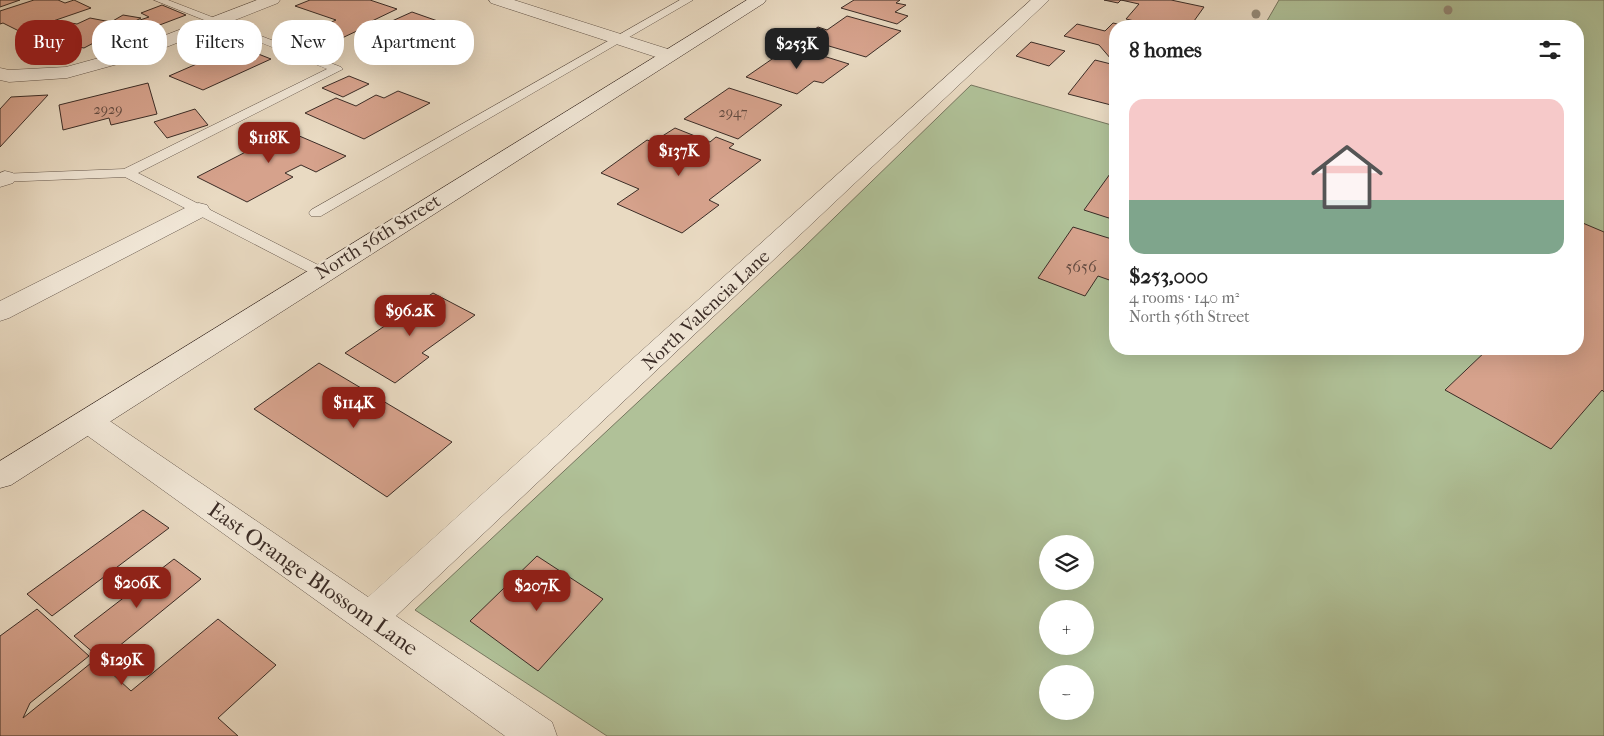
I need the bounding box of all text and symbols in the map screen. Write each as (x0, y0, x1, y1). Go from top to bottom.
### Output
chip: Buy (15, 20, 82, 65)
chip: Rent (92, 20, 167, 65)
chip: Filters (177, 20, 262, 65)
chip: New (272, 20, 344, 65)
chip: Apartment (354, 20, 474, 65)
pin: $253K (762, 28, 832, 70)
text: $253K (776, 34, 818, 53)
icon: filters (1536, 36, 1564, 64)
text: 8 homes (1129, 38, 1202, 62)
house number: 2929 (93, 101, 123, 118)
house number: 2947 (718, 104, 748, 121)
pin: $118K (234, 121, 304, 164)
text: $118K (249, 128, 289, 147)
icon: home (1302, 132, 1392, 222)
pin: $137K (644, 134, 714, 177)
text: $137K (659, 141, 699, 160)
street label: North 56th Street (311, 190, 445, 284)
street label: North Valencia Lane (638, 245, 774, 375)
house number: 5656 (1065, 257, 1097, 276)
text: $253,000 (1129, 264, 1208, 288)
text: 4 rooms · 140 m² (1129, 288, 1239, 307)
pin: $96.2K (369, 294, 451, 337)
text: $96.2K (386, 301, 434, 320)
text: North 56th Street (1129, 307, 1250, 326)
pin: $114K (319, 386, 389, 429)
text: $114K (333, 393, 375, 412)
street label: East Orange Blossom Lane (203, 497, 423, 661)
map controls (1039, 535, 1094, 720)
button: layers (1039, 535, 1094, 590)
pin: $206K (102, 566, 172, 609)
pin: $207K (502, 570, 572, 612)
text: $206K (114, 573, 160, 592)
text: $207K (514, 576, 560, 595)
button: + (1039, 600, 1094, 655)
pin: $129K (87, 644, 157, 686)
text: $129K (101, 650, 143, 669)
button: − (1039, 665, 1094, 720)

